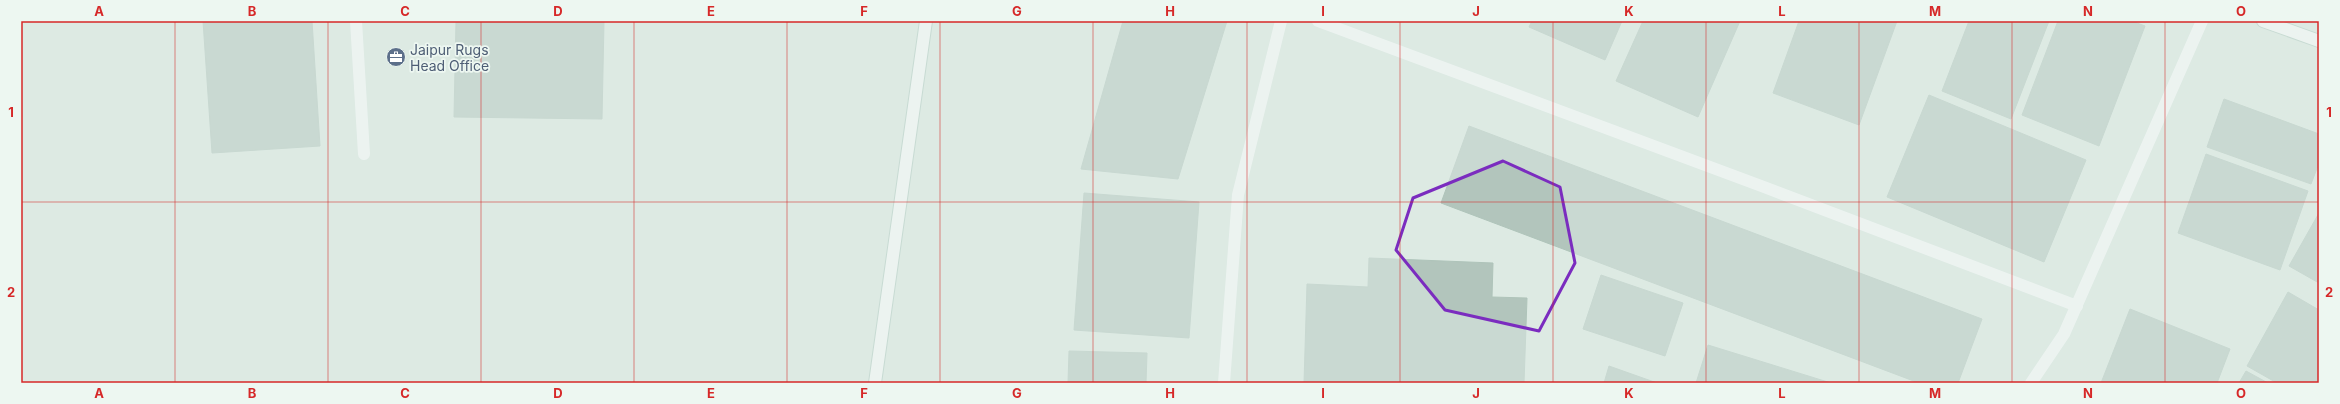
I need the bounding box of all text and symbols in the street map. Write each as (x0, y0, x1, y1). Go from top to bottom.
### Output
text: A (94, 3, 104, 19)
text: B (248, 3, 257, 19)
text: C (400, 3, 410, 19)
text: D (553, 3, 563, 19)
text: E (707, 3, 715, 19)
text: F (860, 3, 868, 19)
text: G (1012, 3, 1022, 19)
text: H (1165, 3, 1175, 19)
text: I (1321, 3, 1325, 19)
text: J (1472, 3, 1480, 19)
text: K (1624, 3, 1634, 19)
text: L (1778, 3, 1786, 19)
text: M (1929, 3, 1941, 19)
text: N (2083, 3, 2093, 19)
text: O (2236, 3, 2246, 19)
place label: Jaipur Rugs Head Office (410, 41, 489, 74)
office icon: Jaipur Rugs Head Office (385, 46, 407, 68)
text: 1 (8, 104, 14, 120)
text: 1 (2326, 104, 2332, 120)
text: 2 (7, 284, 15, 300)
text: 2 (2325, 284, 2333, 300)
text: A (94, 385, 104, 401)
text: B (248, 385, 257, 401)
text: C (400, 385, 410, 401)
text: D (553, 385, 563, 401)
text: E (707, 385, 715, 401)
text: F (860, 385, 868, 401)
text: G (1012, 385, 1022, 401)
text: H (1165, 385, 1175, 401)
text: I (1321, 385, 1325, 401)
text: J (1472, 385, 1480, 401)
text: K (1624, 385, 1634, 401)
text: L (1778, 385, 1786, 401)
text: M (1929, 385, 1941, 401)
text: N (2083, 385, 2093, 401)
text: O (2236, 385, 2246, 401)

